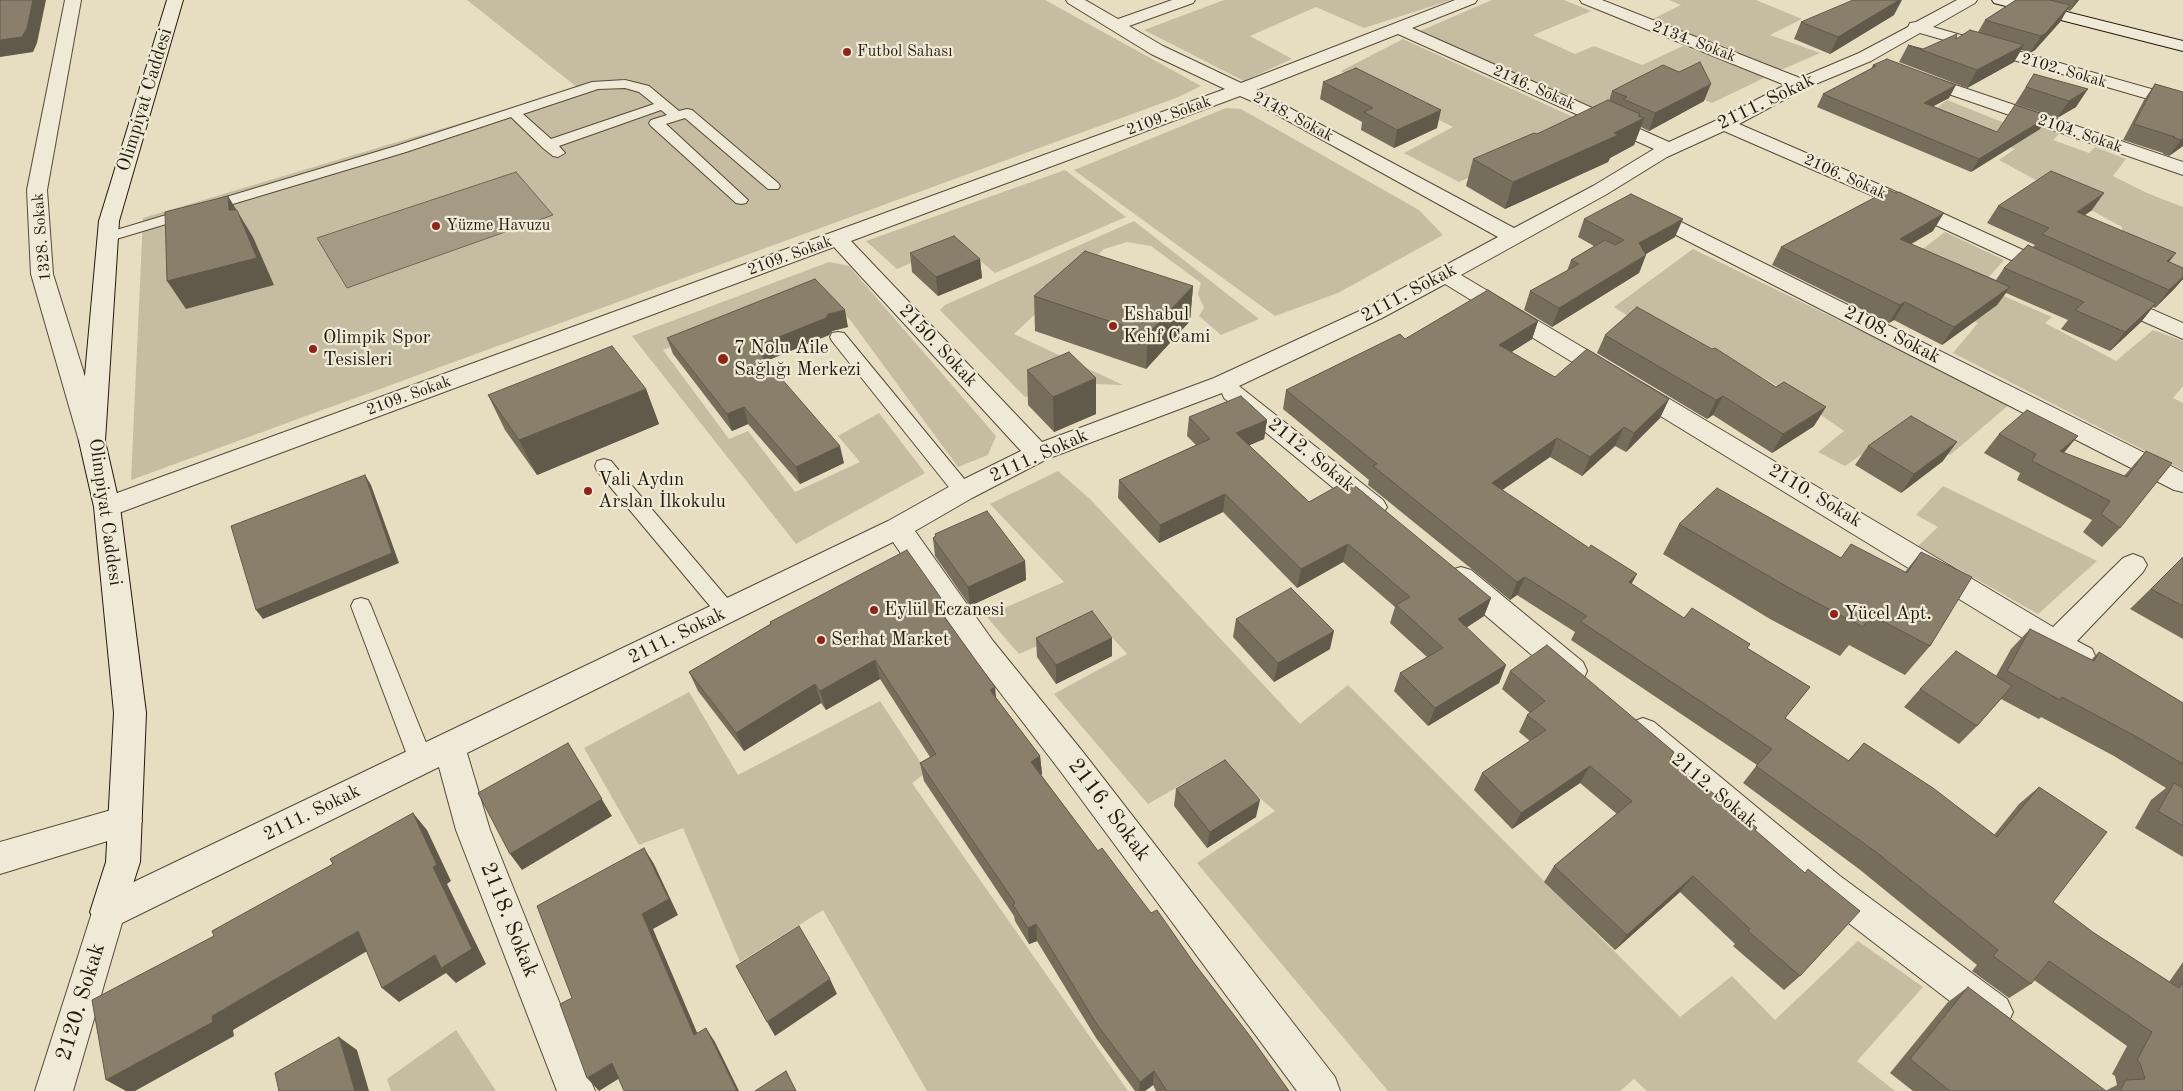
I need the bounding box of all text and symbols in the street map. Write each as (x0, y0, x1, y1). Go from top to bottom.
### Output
street label: 2134. Sokak (1649, 17, 1739, 67)
street label: Olimpiyat Caddesi (112, 26, 178, 174)
place label: Futbol Sahası (857, 42, 953, 62)
marker: Futbol Sahası (841, 46, 853, 58)
street label: 2102. Sokak (2019, 50, 2109, 92)
street label: 2146. Sokak (1490, 61, 1578, 115)
street label: 2111. Sokak (1714, 69, 1818, 135)
street label: 2148. Sokak (1249, 88, 1337, 146)
street label: 2109. Sokak (1124, 92, 1214, 140)
street label: 2104. Sokak (2035, 111, 2125, 157)
street label: 2106. Sokak (1801, 150, 1889, 204)
street label: 1328. Sokak (29, 192, 55, 282)
place label: Yüzme Havuzu (446, 216, 550, 236)
marker: Yüzme Havuzu (430, 220, 442, 232)
street label: 2109. Sokak (745, 232, 835, 280)
street label: 2111. Sokak (1357, 258, 1461, 328)
street label: 2150. Sokak (894, 300, 982, 392)
street label: 2108. Sokak (1840, 301, 1944, 369)
place label: Eshabul Kehf Cami (1123, 304, 1210, 348)
marker: Eshabul Kehf Cami (1107, 320, 1119, 332)
place label: Olimpik Spor Tesisleri (323, 327, 431, 371)
place label: 7 Nolu Aile Sağlığı Merkezi (734, 337, 861, 381)
marker: Olimpik Spor Tesisleri (307, 343, 319, 355)
marker: 7 Nolu Aile Sağlığı Merkezi (716, 352, 730, 366)
street label: 2109. Sokak (364, 372, 454, 420)
street label: 2112. Sokak (1263, 413, 1359, 497)
street label: 2111. Sokak (986, 424, 1092, 488)
street label: Olimpiyat Caddesi (83, 437, 127, 587)
street label: 2110. Sokak (1764, 459, 1866, 533)
place label: Vali Aydın Arslan İlkokulu (598, 469, 726, 513)
marker: Vali Aydın Arslan İlkokulu (582, 485, 594, 497)
place label: Eylül Eczanesi (884, 599, 1004, 621)
street label: 2111. Sokak (625, 603, 729, 669)
place label: Yücel Apt. (1844, 603, 1932, 625)
marker: Eylül Eczanesi (868, 604, 880, 616)
marker: Yücel Apt. (1828, 608, 1840, 620)
place label: Serhat Market (831, 629, 949, 651)
marker: Serhat Market (815, 634, 827, 646)
street label: 2112. Sokak (1666, 748, 1762, 834)
street label: 2116. Sokak (1062, 753, 1156, 867)
street label: 2111. Sokak (260, 780, 364, 846)
street label: 2118. Sokak (474, 859, 544, 981)
street label: 2120. Sokak (51, 940, 111, 1064)

